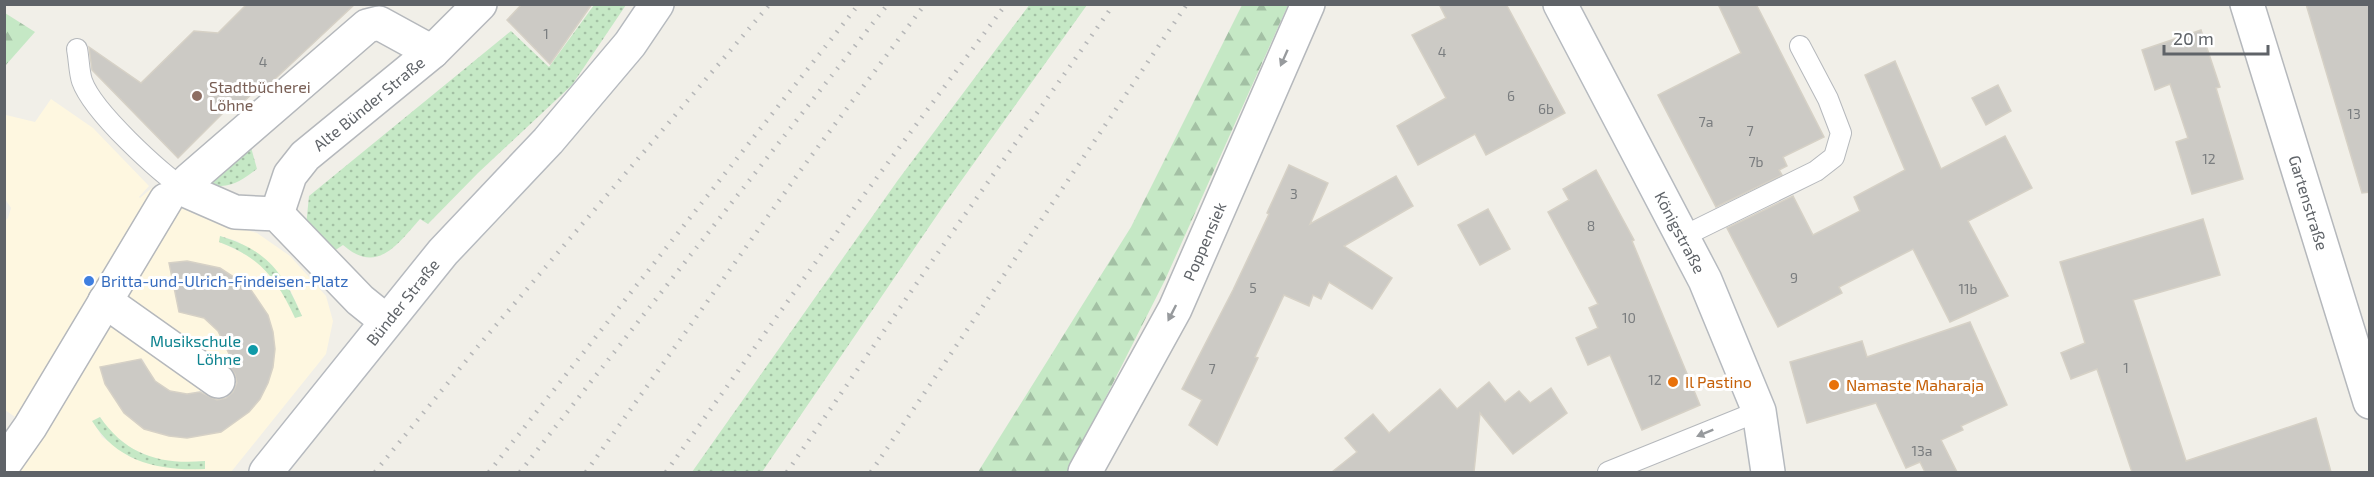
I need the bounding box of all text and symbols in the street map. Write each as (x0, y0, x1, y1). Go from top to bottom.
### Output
scale bar (2164, 18, 2268, 56)
house number: 1 (543, 25, 549, 42)
text: 20 m (2173, 27, 2214, 49)
house number: 4 (1438, 43, 1446, 60)
one-way arrow (1279, 49, 1289, 67)
street label: Alte Bünder Straße (309, 52, 428, 154)
house number: 4 (259, 53, 267, 70)
place label: Stadtbücherei Löhne (209, 77, 311, 114)
house number: 6 (1507, 87, 1515, 104)
marker: Stadtbücherei Löhne (190, 89, 204, 103)
house number: 6b (1538, 100, 1554, 117)
house number: 13 (2347, 105, 2361, 122)
house number: 7a (1699, 113, 1713, 130)
house number: 7 (1746, 122, 1754, 139)
house number: 12 (2202, 150, 2216, 167)
house number: 7b (1748, 153, 1764, 170)
street label: Gartenstraße (2285, 153, 2332, 252)
house number: 3 (1290, 185, 1298, 202)
street label: Königstraße (1651, 188, 1710, 276)
street label: Poppensiek (1179, 199, 1229, 283)
house number: 8 (1587, 217, 1595, 234)
street label: Bünder Straße (362, 255, 443, 349)
house number: 9 (1790, 269, 1798, 286)
place label: Britta-und-Ulrich-Findeisen-Platz (101, 271, 348, 290)
marker: Britta-und-Ulrich-Findeisen-Platz (82, 274, 96, 288)
house number: 5 (1249, 279, 1257, 296)
house number: 11b (1958, 280, 1978, 297)
one-way arrow (1167, 305, 1177, 322)
house number: 10 (1622, 309, 1636, 326)
place label: Musikschule Löhne (150, 331, 241, 368)
marker: Musikschule Löhne (246, 343, 260, 357)
house number: 1 (2123, 359, 2129, 376)
house number: 7 (1208, 360, 1216, 377)
house number: 12 (1648, 371, 1662, 388)
place label: Il Pastino (1685, 372, 1752, 391)
marker: Il Pastino (1666, 375, 1680, 389)
place label: Namaste Maharaja (1846, 375, 1984, 395)
marker: Namaste Maharaja (1827, 378, 1841, 392)
one-way arrow (1695, 428, 1713, 438)
house number: 13a (1911, 442, 1933, 459)

